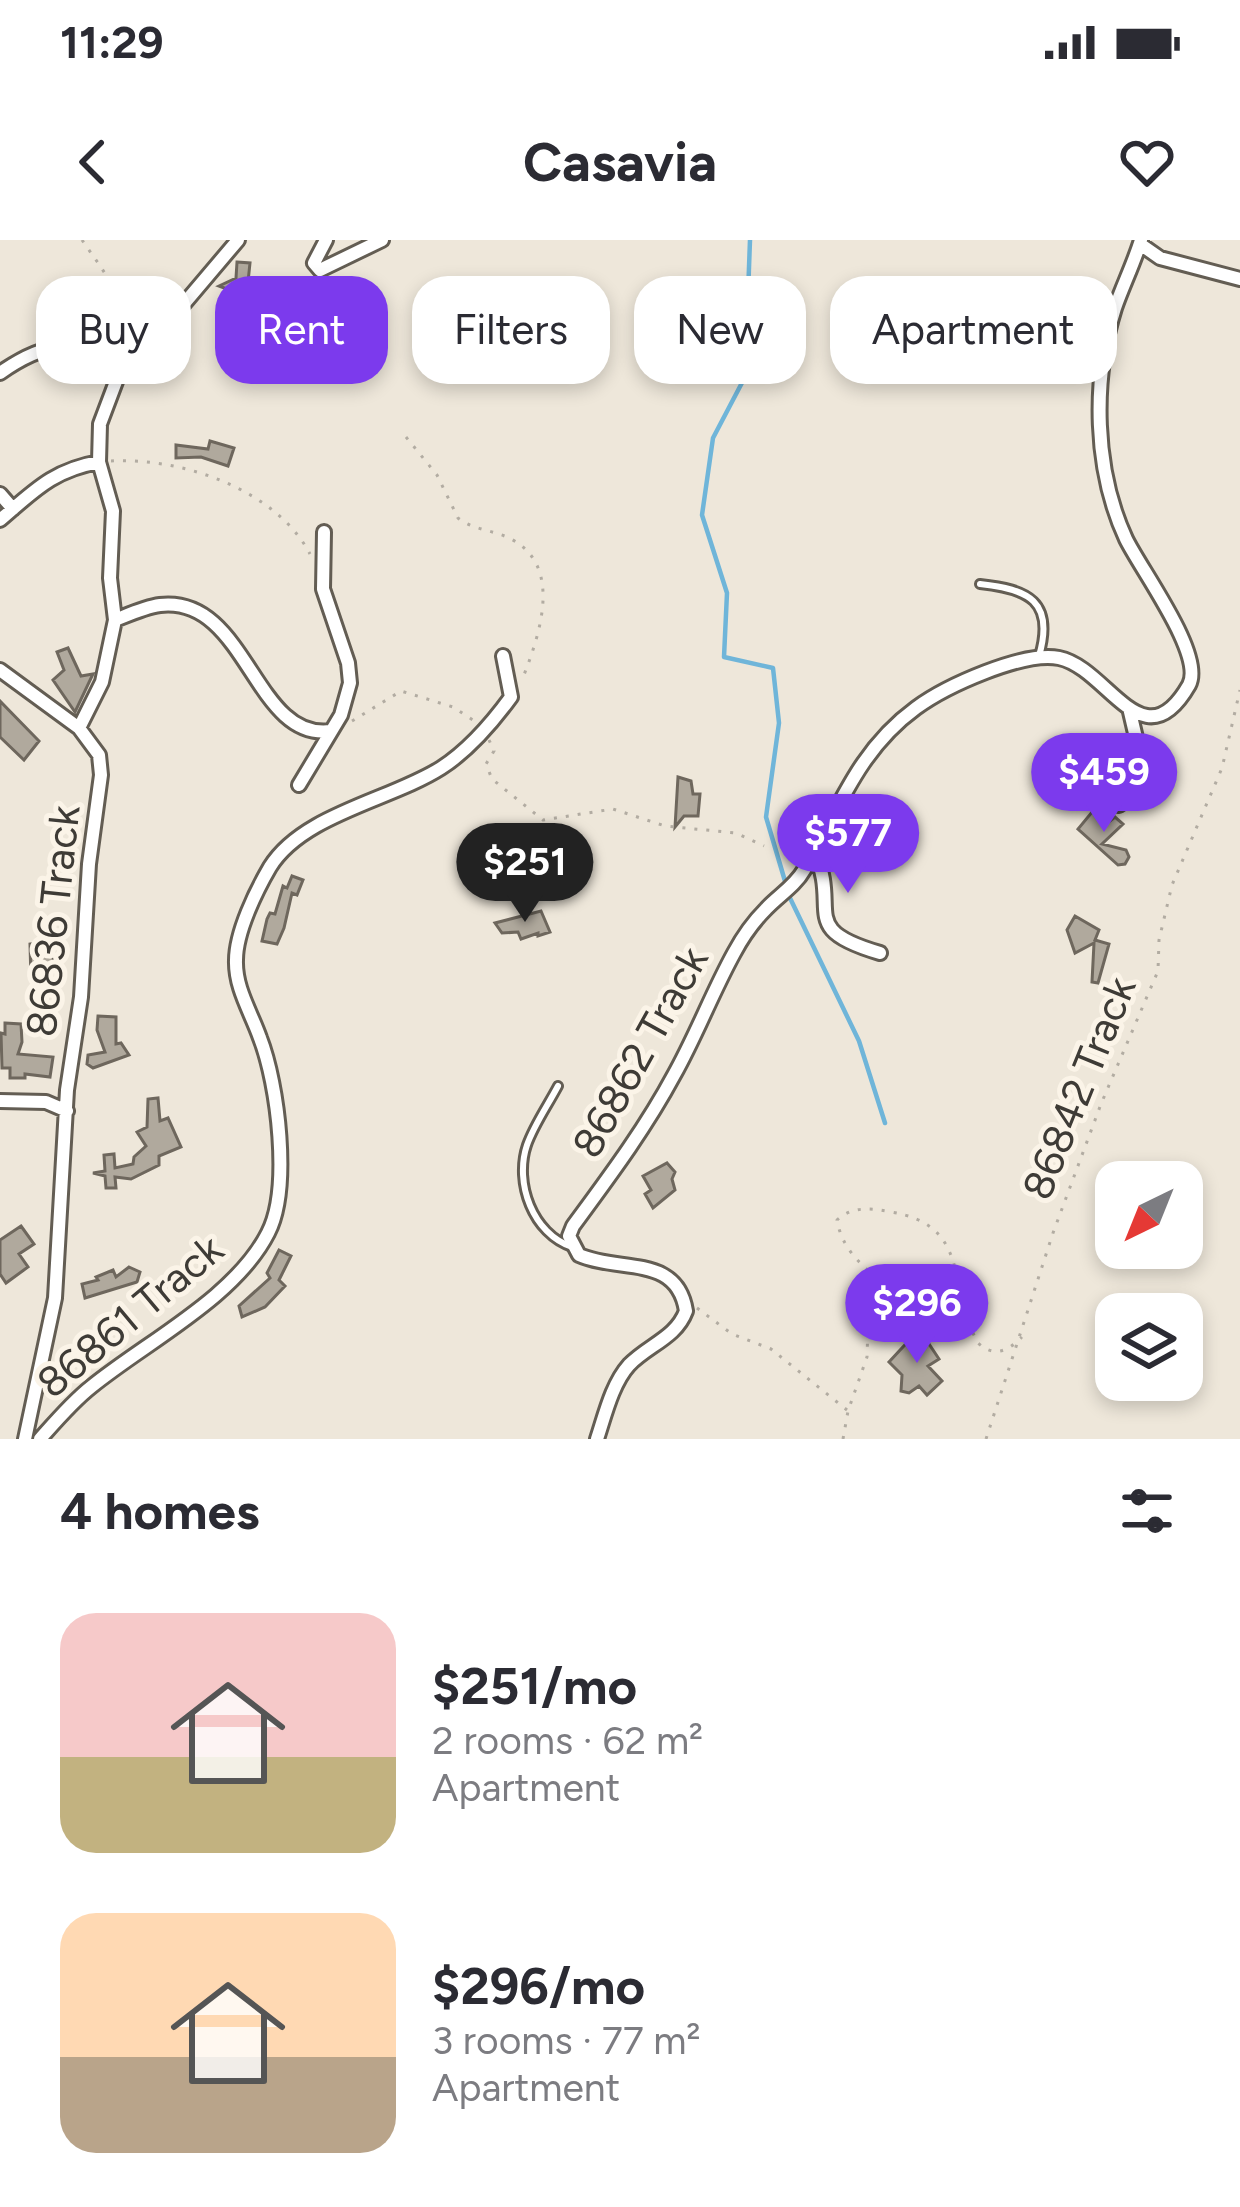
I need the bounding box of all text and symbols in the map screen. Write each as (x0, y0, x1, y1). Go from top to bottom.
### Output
text: 11:29 (60, 15, 164, 69)
icon: back (60, 129, 126, 195)
icon: heart (1114, 129, 1180, 195)
text: Casavia (523, 130, 717, 195)
chip: Buy (36, 276, 191, 384)
chip: Rent (215, 276, 388, 384)
chip: Filters (412, 276, 610, 384)
chip: New (634, 276, 806, 384)
chip: Apartment (830, 276, 1117, 384)
pin: $459 (1033, 733, 1175, 835)
text: $459 (1058, 748, 1150, 795)
pin: $577 (777, 794, 919, 896)
street label: 86836 Track (15, 802, 91, 1039)
text: $577 (804, 809, 892, 856)
pin: $251 (454, 823, 596, 925)
text: $251 (483, 838, 567, 885)
street label: 86862 Track (561, 937, 719, 1166)
street label: 86842 Track (1011, 969, 1147, 1207)
north arrow (1095, 1161, 1203, 1269)
map controls (1095, 1161, 1203, 1401)
street label: 86861 Track (27, 1223, 234, 1408)
pin: $296 (846, 1264, 988, 1366)
text: $296 (872, 1279, 962, 1326)
button: layers (1095, 1293, 1203, 1401)
icon: filters (1114, 1478, 1180, 1544)
text: 4 homes (60, 1481, 260, 1542)
text: $251/mo (432, 1656, 637, 1717)
icon: home (156, 1661, 300, 1805)
text: 2 rooms · 62 m² (432, 1717, 703, 1764)
text: Apartment (432, 1764, 620, 1811)
text: $296/mo (432, 1956, 645, 2017)
icon: home (156, 1961, 300, 2105)
text: 3 rooms · 77 m² (432, 2017, 701, 2064)
text: Apartment (432, 2064, 620, 2111)

